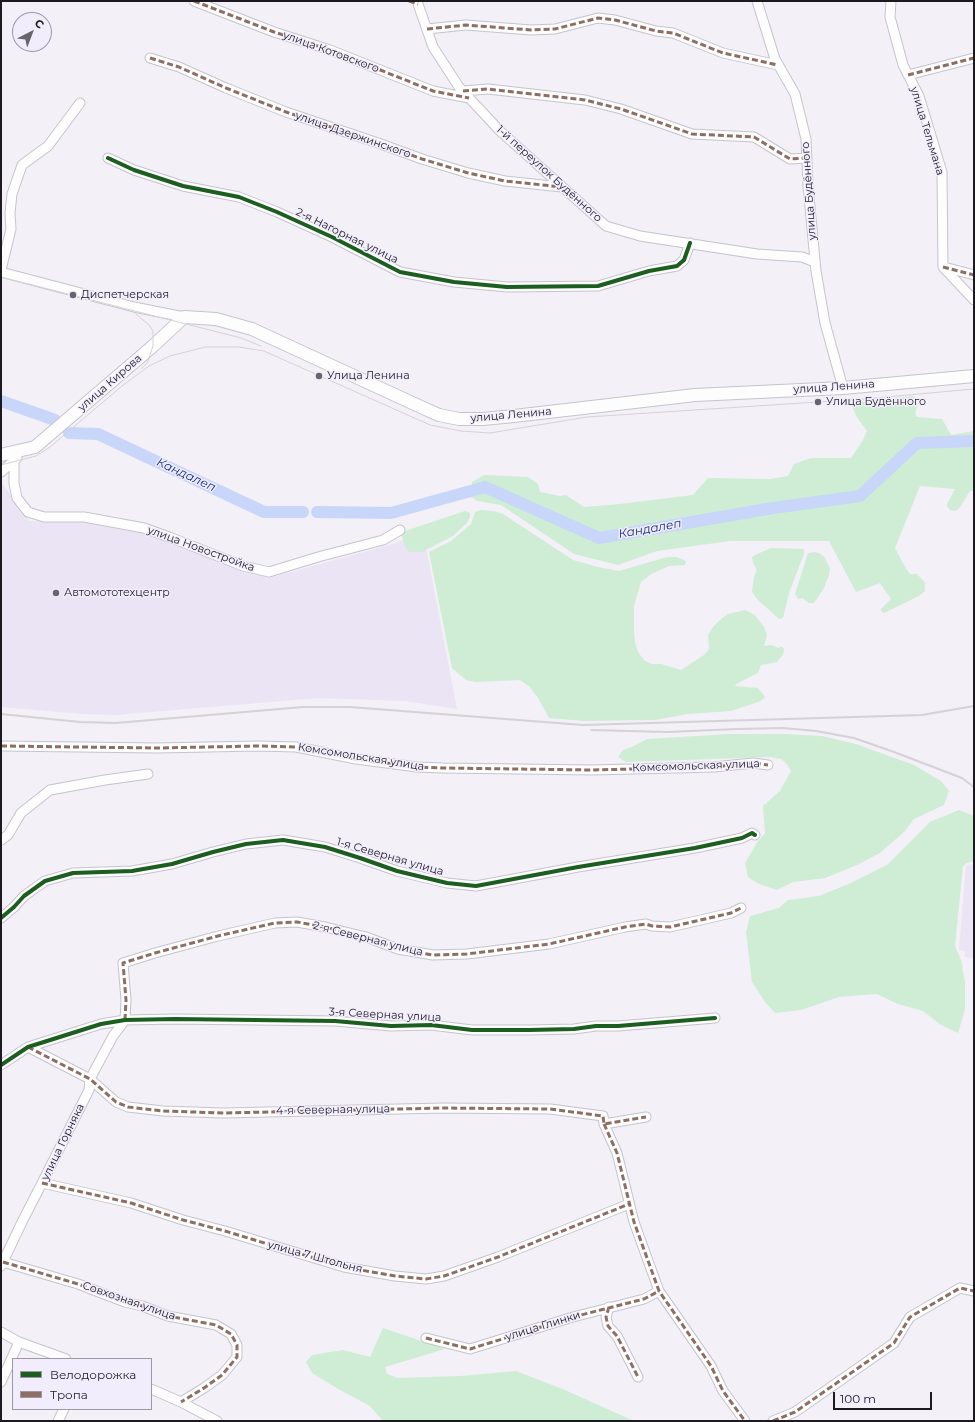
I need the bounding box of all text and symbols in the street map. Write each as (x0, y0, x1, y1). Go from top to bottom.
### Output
north arrow (12, 12, 52, 52)
text: С (32, 16, 47, 32)
street label: улица Котовского (281, 28, 381, 76)
street label: улица Тельмана (907, 85, 947, 177)
street label: улица Дзержинского (293, 109, 413, 161)
street label: 1-й переулок Будённого (493, 123, 605, 225)
street label: улица Будённого (799, 141, 819, 241)
street label: 2-я Нагорная улица (294, 205, 400, 267)
place label: Диспетчерская (81, 288, 169, 302)
marker: Диспетчерская (68, 290, 78, 300)
street label: улица Кирова (75, 352, 145, 414)
place label: Улица Ленина (327, 369, 410, 383)
marker: Улица Ленина (314, 371, 324, 381)
street label: улица Ленина (793, 378, 875, 396)
place label: Улица Будённого (826, 395, 926, 409)
marker: Улица Будённого (813, 397, 823, 407)
street label: улица Ленина (470, 405, 552, 425)
water label: Кандалеп (154, 455, 218, 495)
water label: Кандалеп (617, 516, 683, 542)
street label: улица Новостройка (146, 523, 256, 575)
place label: Автомототехцентр (64, 586, 170, 600)
marker: Автомототехцентр (51, 588, 61, 598)
street label: Комсомольская улица (297, 740, 425, 774)
street label: Комсомольская улица (632, 757, 760, 775)
street label: 1-я Северная улица (335, 835, 445, 879)
street label: 2-я Северная улица (312, 919, 424, 959)
street label: 3-я Северная улица (328, 1005, 442, 1025)
street label: улица Горняка (39, 1102, 87, 1182)
street label: 4-я Северная улица (276, 1102, 390, 1118)
street label: улица 7 Штольня (266, 1238, 364, 1276)
street label: Совхозная улица (81, 1279, 177, 1323)
street label: улица Глинки (504, 1308, 582, 1344)
legend (12, 1358, 152, 1410)
text: Велодорожка (50, 1367, 136, 1382)
scale bar (835, 1384, 934, 1410)
text: Тропа (50, 1387, 88, 1402)
text: 100 m (840, 1391, 876, 1406)

